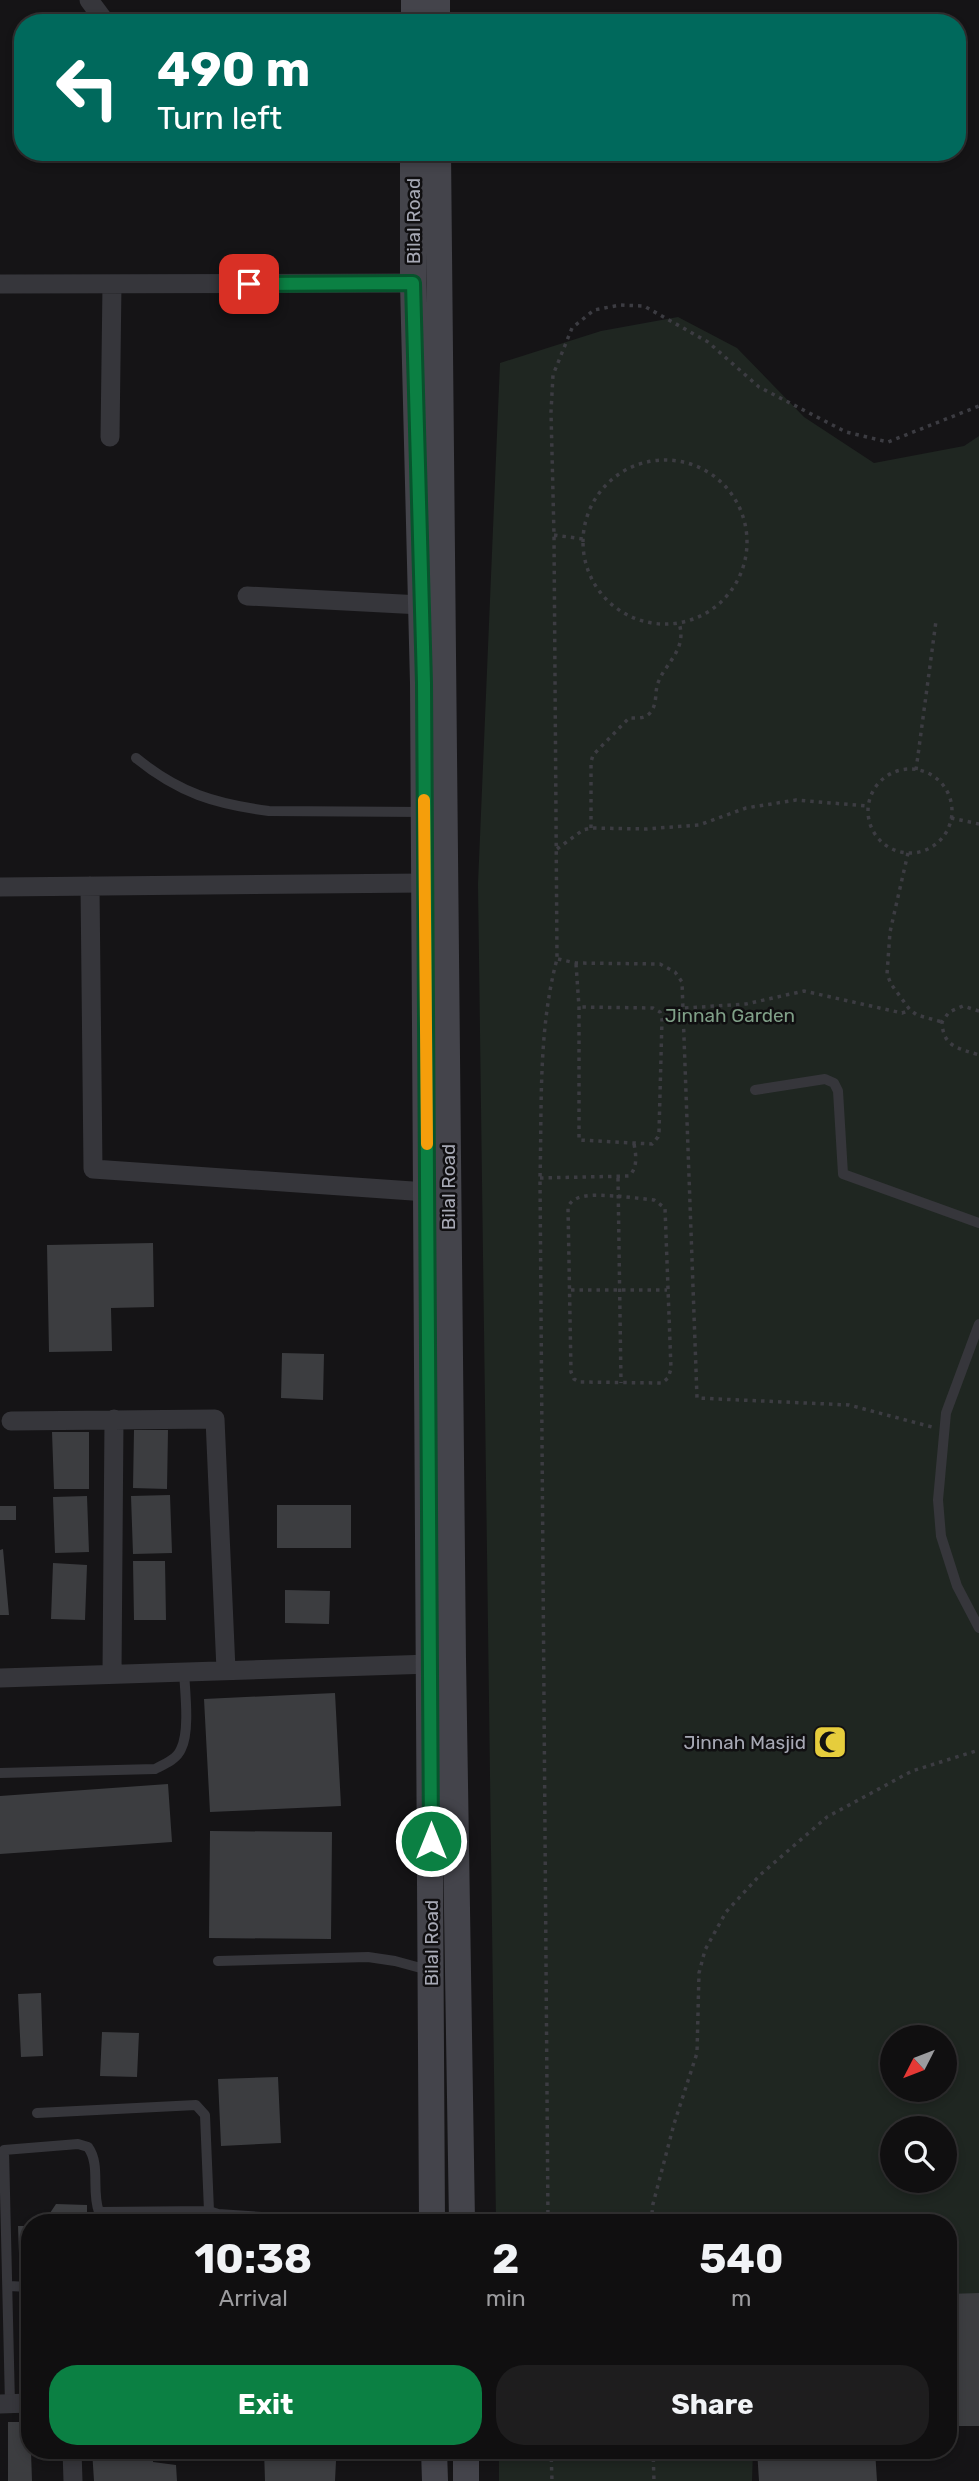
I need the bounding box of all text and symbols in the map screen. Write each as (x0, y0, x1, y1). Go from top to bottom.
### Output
text: 490 m (157, 40, 310, 98)
icon: left (42, 42, 133, 133)
text: Turn left (157, 99, 282, 137)
street label: Bilal Road (402, 178, 425, 264)
pin (219, 254, 279, 314)
icon: arrive (230, 265, 268, 303)
park label: Jinnah Garden (665, 1004, 795, 1027)
street label: Bilal Road (437, 1144, 460, 1230)
mosque icon: Jinnah Masjid (811, 1723, 849, 1761)
place label: Jinnah Masjid (684, 1731, 806, 1754)
position arrow (394, 1804, 468, 1878)
street label: Bilal Road (420, 1900, 443, 1986)
north arrow (880, 2025, 957, 2102)
map controls (880, 2025, 957, 2193)
button: search (880, 2116, 957, 2193)
text: 10:38 (194, 2234, 312, 2284)
text: 2 (492, 2234, 519, 2284)
text: 540 (699, 2234, 784, 2284)
text: Arrival (219, 2284, 288, 2312)
text: min (486, 2284, 526, 2312)
text: m (731, 2284, 752, 2312)
button: Exit (49, 2365, 482, 2445)
button: Share (496, 2365, 929, 2445)

